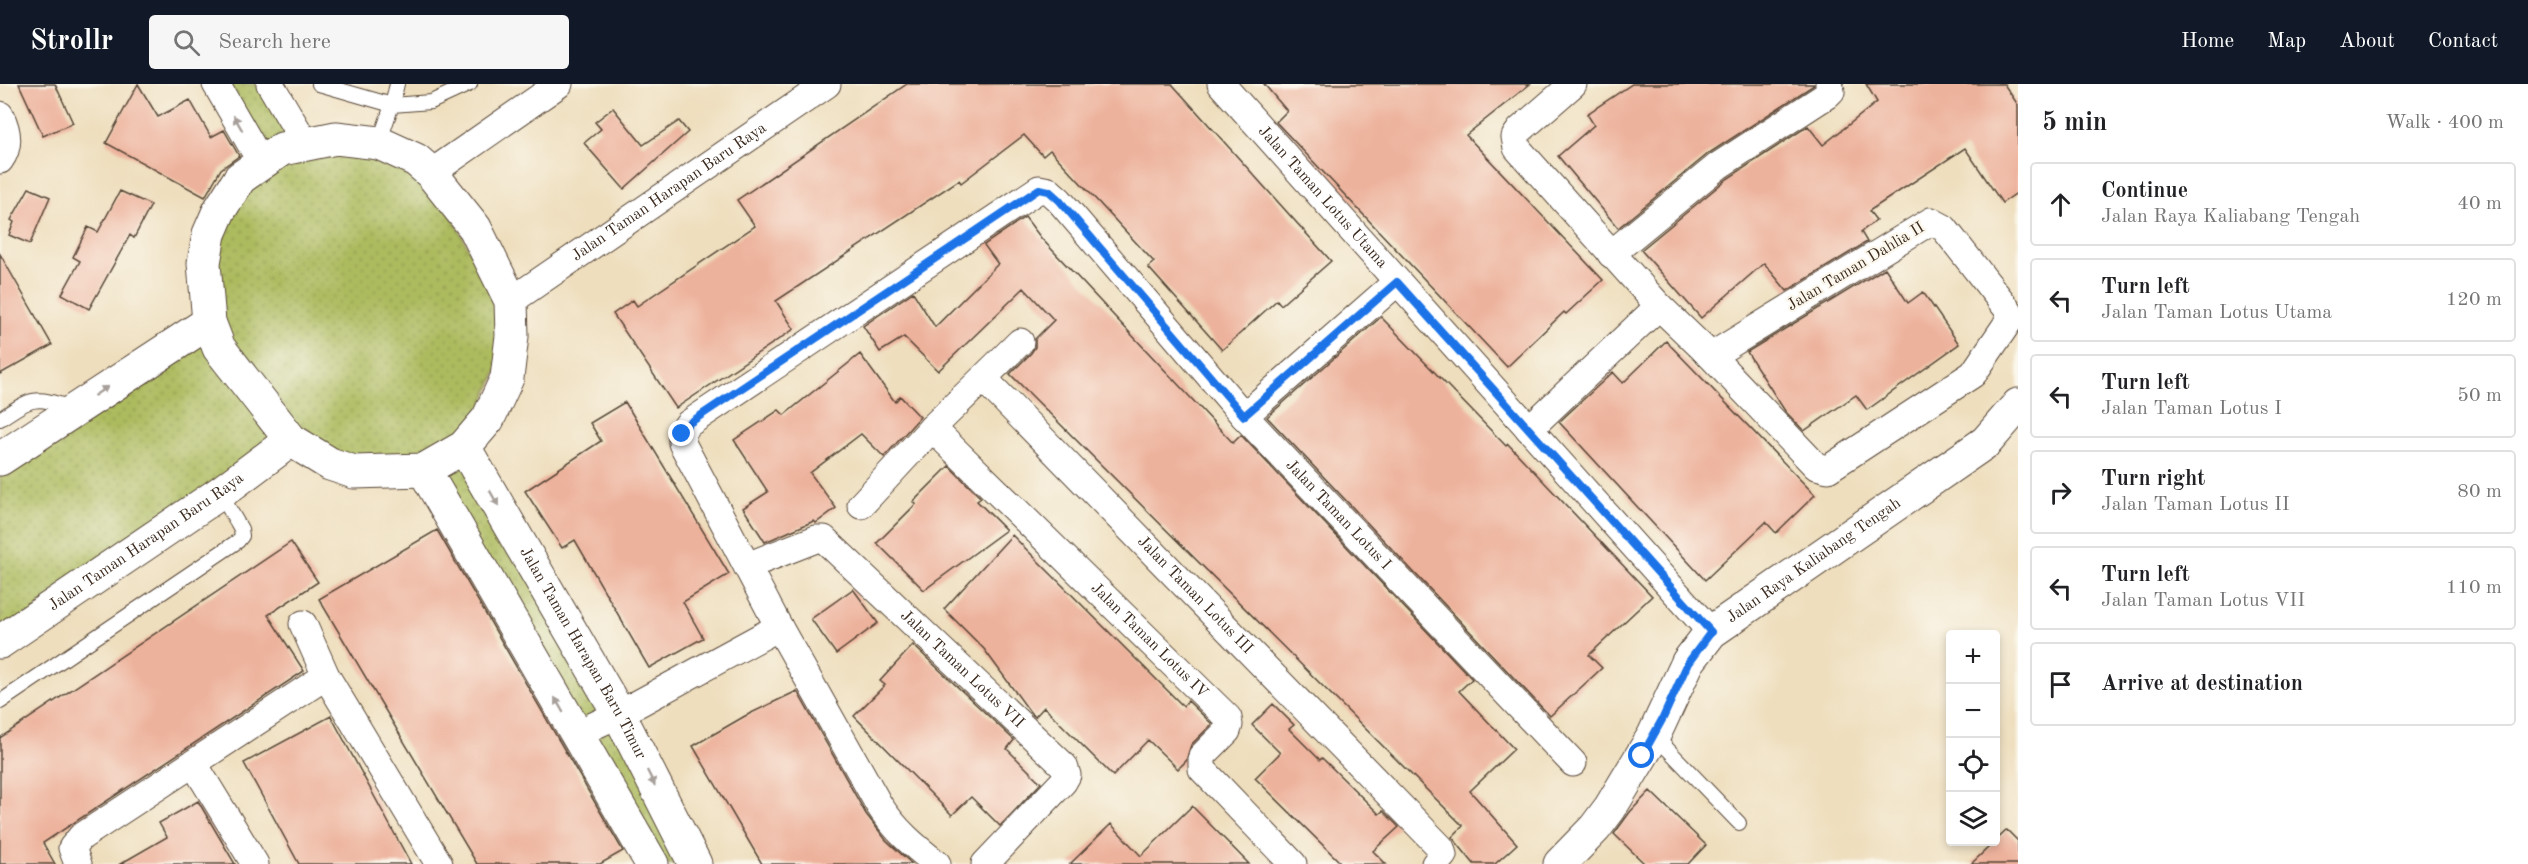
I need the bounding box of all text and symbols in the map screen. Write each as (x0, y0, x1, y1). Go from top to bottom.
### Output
search box (149, 15, 569, 69)
icon: search (170, 26, 203, 59)
text: Strollr (30, 28, 113, 56)
text: Search here (218, 31, 331, 53)
text: Home (2181, 31, 2234, 52)
text: Map (2267, 31, 2306, 52)
text: About (2339, 31, 2395, 52)
text: Contact (2428, 31, 2498, 52)
text: 5 min (2042, 110, 2107, 136)
text: Walk · 400 m (2385, 113, 2504, 133)
one-way arrow (233, 115, 244, 131)
street label: Jalan Taman Harapan Baru Raya (569, 120, 770, 265)
street label: Jalan Taman Lotus Utama (1255, 123, 1390, 272)
text: Continue (2101, 180, 2188, 202)
icon: ahead (2044, 188, 2077, 221)
text: 40 m (2457, 194, 2502, 214)
text: Jalan Raya Kaliabang Tengah (2101, 207, 2360, 227)
street label: Jalan Taman Dahlia II (1785, 220, 1927, 314)
text: Turn left (2101, 276, 2190, 298)
icon: left (2044, 284, 2077, 317)
text: 120 m (2446, 290, 2502, 310)
text: Jalan Taman Lotus Utama (2101, 303, 2332, 323)
text: Turn left (2101, 372, 2190, 394)
icon: left (2044, 380, 2077, 413)
one-way arrow (93, 386, 109, 397)
text: 50 m (2457, 386, 2502, 406)
text: Jalan Taman Lotus I (2101, 399, 2282, 419)
route end (668, 420, 694, 446)
street label: Jalan Taman Lotus I (1282, 457, 1393, 573)
text: Turn right (2101, 468, 2205, 490)
street label: Jalan Taman Harapan Baru Raya (46, 470, 247, 614)
icon: right (2044, 476, 2077, 509)
text: 80 m (2457, 482, 2502, 502)
one-way arrow (488, 490, 499, 506)
street label: Jalan Raya Kaliabang Tengah (1724, 495, 1904, 626)
text: Jalan Taman Lotus II (2101, 495, 2290, 515)
street label: Jalan Taman Lotus III (1134, 533, 1255, 657)
street label: Jalan Taman Harapan Baru Timur (516, 545, 649, 762)
text: Turn left (2101, 564, 2190, 586)
icon: left (2044, 572, 2077, 605)
text: 110 m (2446, 578, 2502, 598)
street label: Jalan Taman Lotus IV (1087, 580, 1211, 701)
text: Jalan Taman Lotus VII (2101, 591, 2305, 611)
street label: Jalan Taman Lotus VII (897, 608, 1027, 731)
map controls (1946, 630, 2000, 846)
button: + (1946, 630, 2000, 684)
icon: arrive (2044, 668, 2077, 701)
text: Arrive at destination (2101, 673, 2303, 695)
button: − (1946, 684, 2000, 738)
one-way arrow (554, 696, 564, 713)
button: locate (1946, 738, 2000, 792)
route start (1628, 742, 1654, 768)
one-way arrow (646, 769, 656, 786)
button: layers (1946, 792, 2000, 846)

